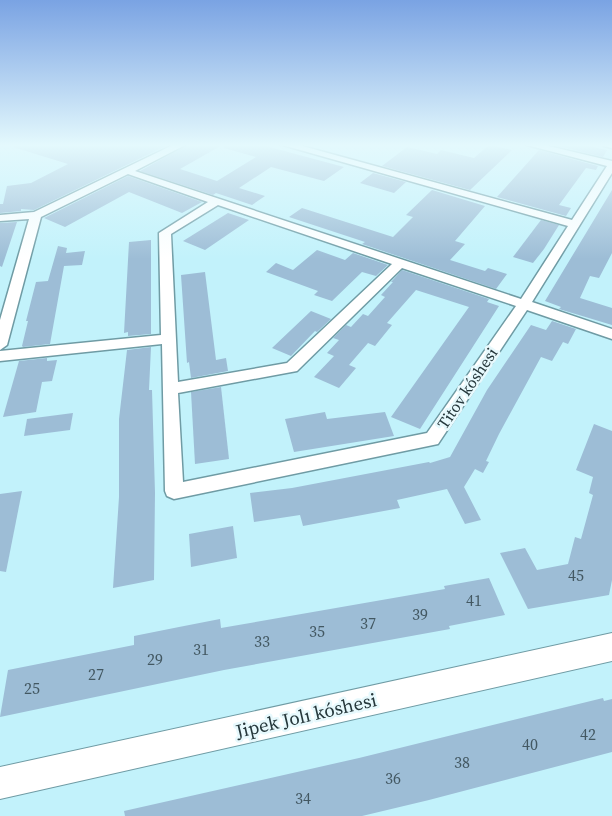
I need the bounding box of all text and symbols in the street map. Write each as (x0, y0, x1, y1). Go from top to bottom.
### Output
street label: Titov kóshesi (432, 343, 502, 433)
house number: 45 (568, 564, 584, 586)
house number: 41 (466, 589, 482, 611)
house number: 39 (412, 603, 428, 625)
house number: 37 (360, 612, 376, 634)
house number: 35 (309, 620, 325, 642)
house number: 33 (254, 630, 270, 652)
house number: 31 (193, 638, 209, 660)
house number: 29 (147, 648, 163, 670)
house number: 27 (88, 663, 104, 685)
house number: 25 (24, 677, 40, 699)
street label: Jipek Jolı kóshesi (232, 686, 379, 744)
house number: 42 (580, 723, 596, 745)
house number: 40 (522, 733, 538, 755)
house number: 38 (454, 751, 470, 773)
house number: 36 (385, 767, 401, 789)
house number: 34 (295, 787, 311, 809)

